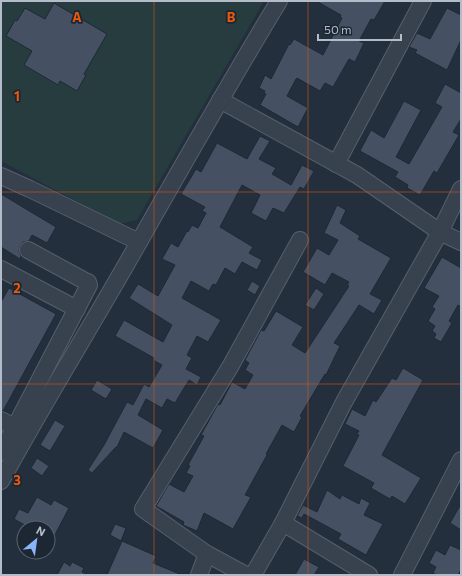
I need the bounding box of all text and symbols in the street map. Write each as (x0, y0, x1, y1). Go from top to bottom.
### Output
text: A (72, 9, 82, 25)
text: B (227, 9, 236, 25)
scale bar (318, 16, 401, 42)
text: 50 m (324, 22, 352, 36)
text: 1 (14, 88, 20, 104)
text: 2 (13, 280, 21, 296)
text: 3 (13, 472, 21, 488)
north arrow (16, 520, 56, 560)
text: N (34, 523, 48, 539)

